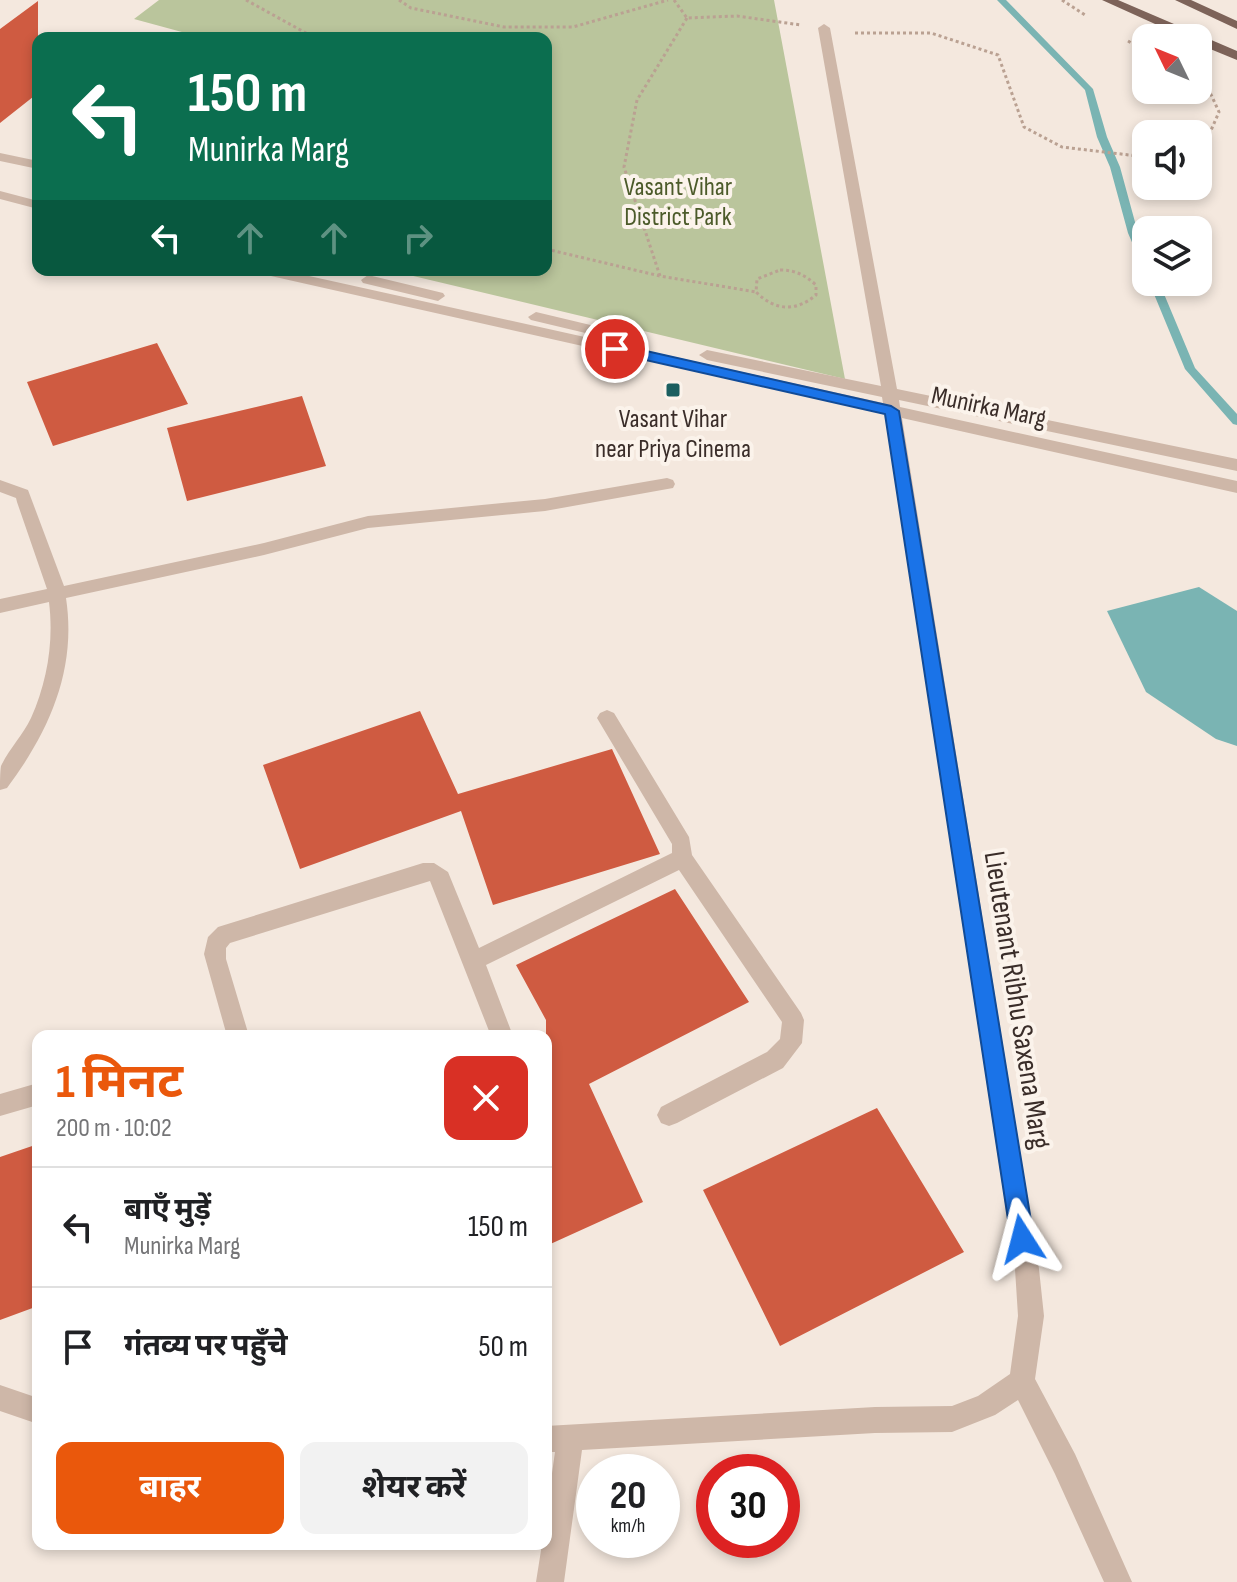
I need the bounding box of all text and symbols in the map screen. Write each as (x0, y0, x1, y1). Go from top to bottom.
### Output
north arrow (1132, 24, 1212, 104)
map controls (1132, 24, 1212, 296)
text: 150 m (188, 61, 307, 128)
icon: left (56, 64, 160, 168)
button: sound (1132, 120, 1212, 200)
text: Munirka Marg (188, 129, 349, 172)
park label: Vasant Vihar District Park (624, 172, 733, 233)
icon: left (144, 216, 188, 260)
icon: ahead (228, 216, 272, 260)
icon: ahead (312, 216, 356, 260)
icon: right (396, 216, 440, 260)
button: layers (1132, 216, 1212, 296)
pin (581, 315, 649, 383)
icon: arrive (593, 327, 637, 371)
street label: Munirka Marg (929, 380, 1049, 435)
marker: Vasant Vihar near Priya Cinema (664, 381, 682, 399)
place label: Vasant Vihar near Priya Cinema (595, 404, 751, 465)
street label: Lieutenant Ribhu Saxena Marg (976, 849, 1058, 1152)
text: 1 मिनट (56, 1054, 183, 1111)
button: close (444, 1056, 528, 1140)
text: 200 m · 10:02 (56, 1113, 172, 1144)
text: बाएँ मुड़ें (124, 1192, 211, 1228)
position arrow (980, 1197, 1064, 1281)
icon: left (56, 1205, 100, 1249)
text: 150 m (468, 1209, 528, 1245)
text: Munirka Marg (124, 1231, 240, 1262)
icon: arrive (56, 1325, 100, 1369)
text: गंतव्य पर पहुँचे (124, 1328, 288, 1364)
text: 50 m (479, 1329, 528, 1365)
button: बाहर (56, 1442, 284, 1534)
button: शेयर करें (300, 1442, 528, 1534)
speed limit sign: 30 (696, 1454, 800, 1558)
text: 20 (610, 1472, 646, 1520)
text: km/h (611, 1514, 645, 1538)

